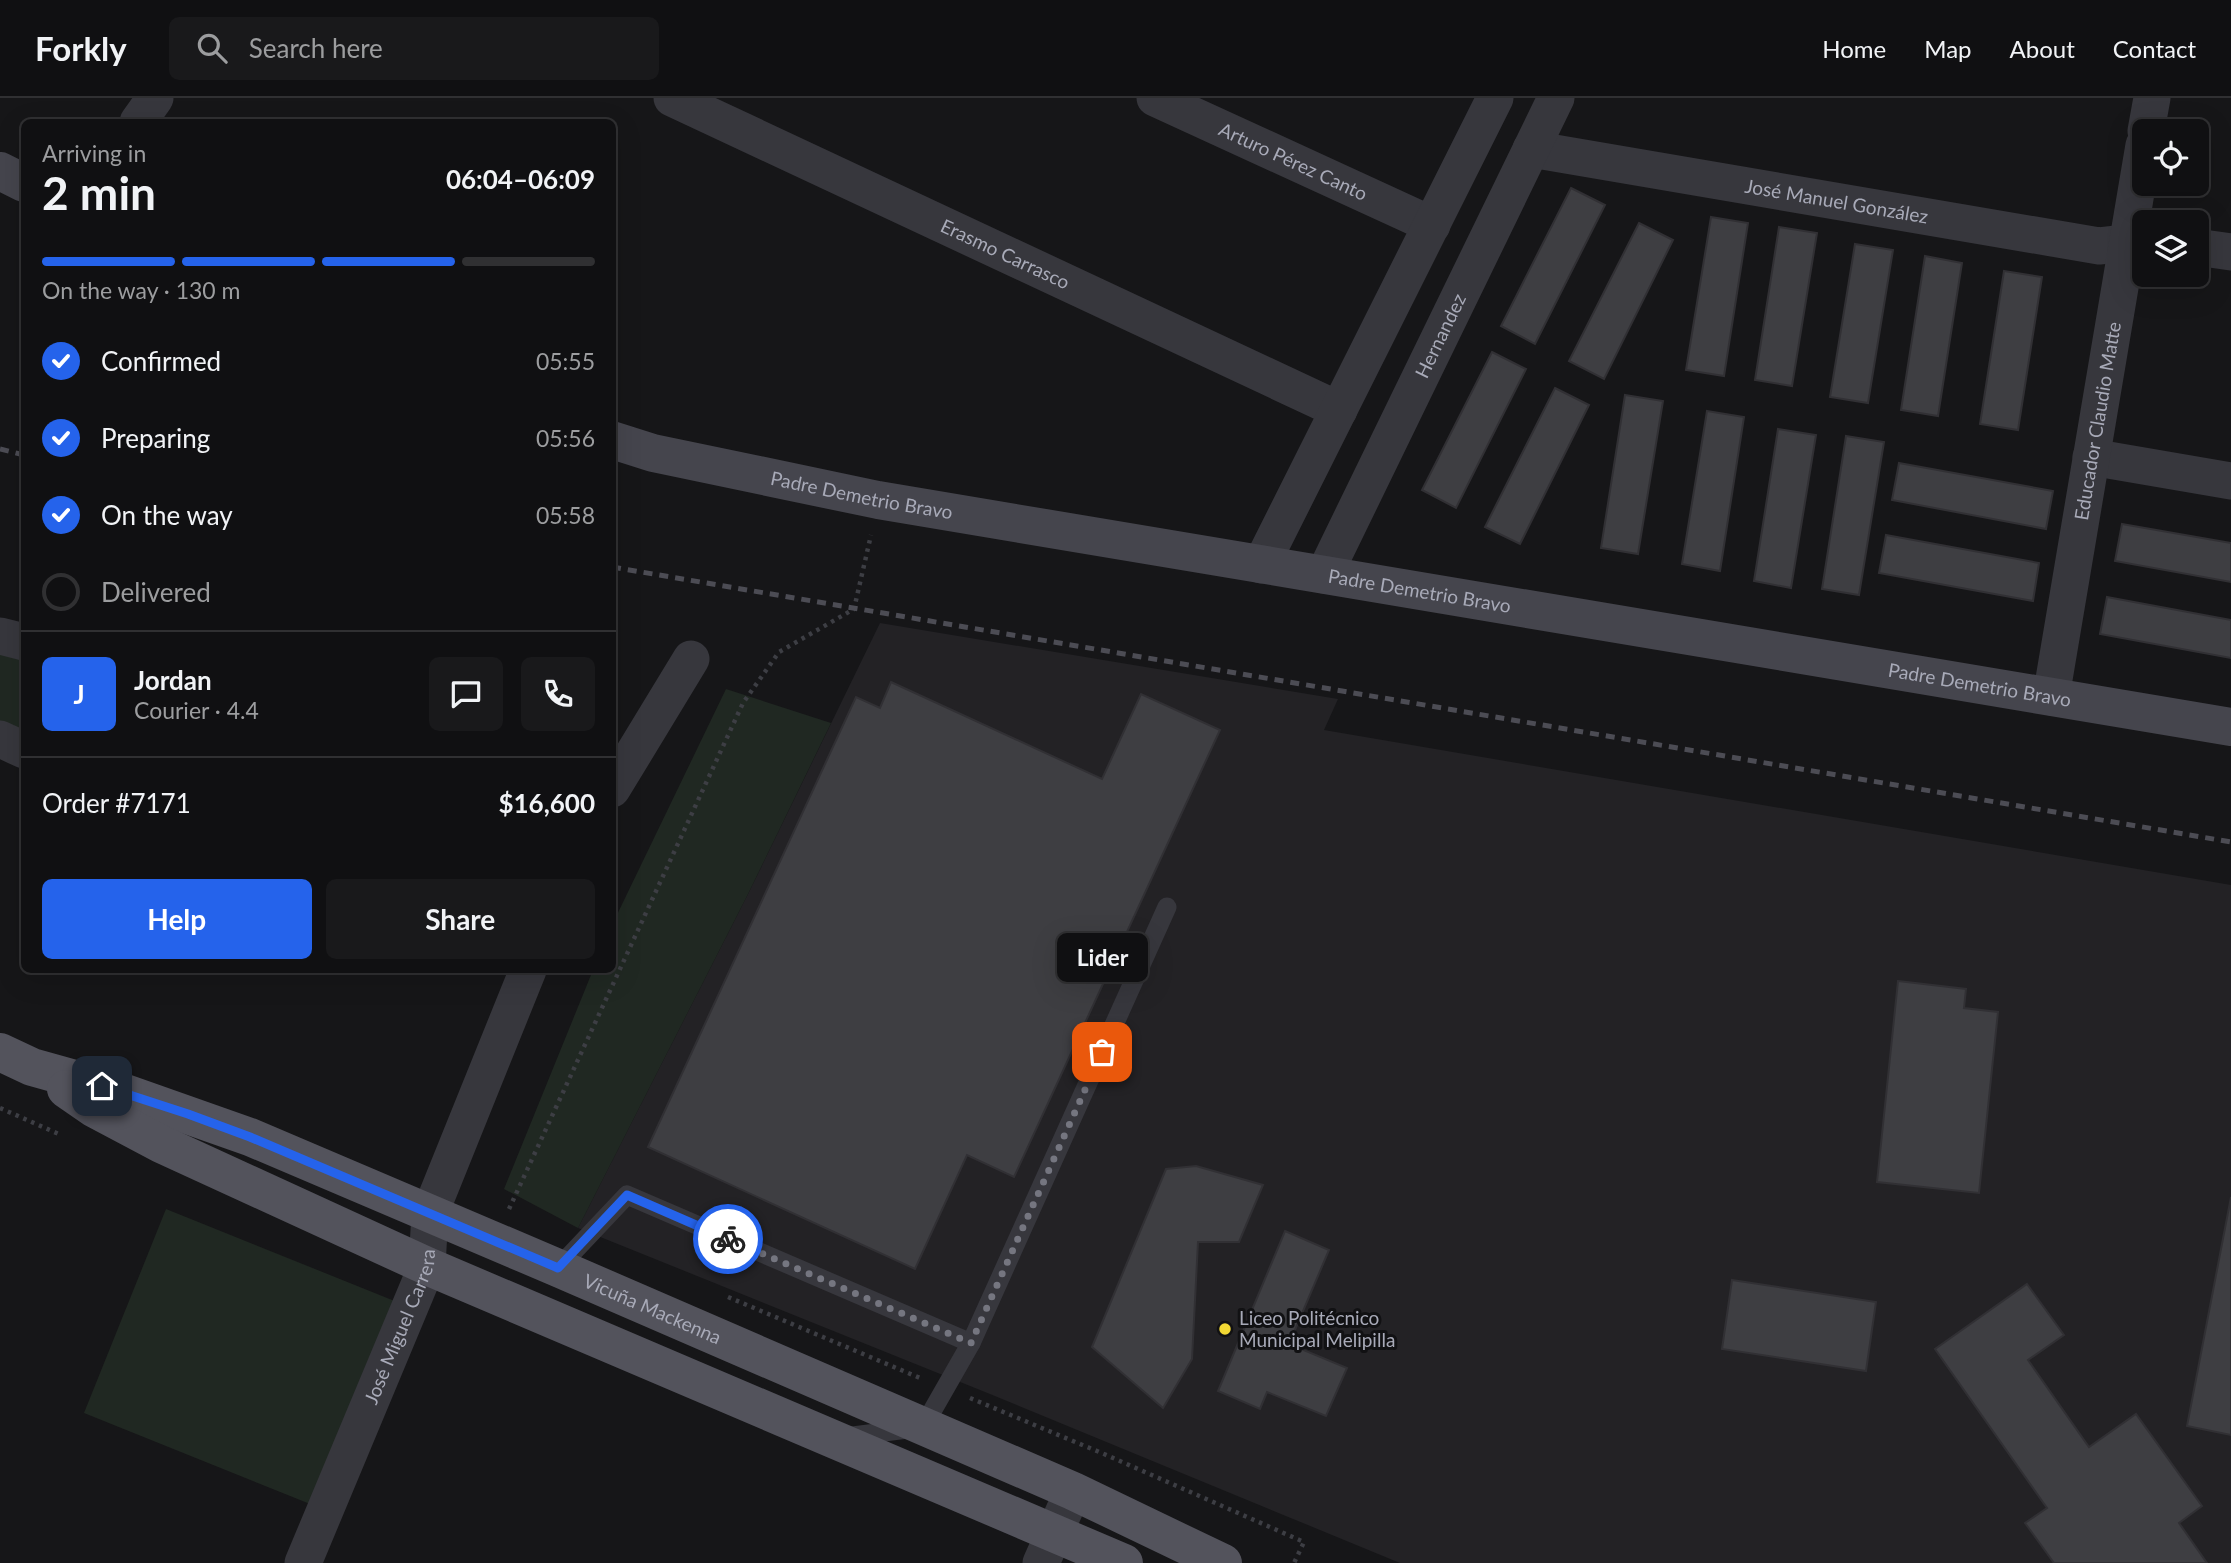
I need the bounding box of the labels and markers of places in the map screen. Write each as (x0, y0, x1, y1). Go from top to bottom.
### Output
callout: Lider (1056, 933, 1148, 982)
pin (1072, 1022, 1132, 1082)
pin (72, 1056, 132, 1116)
place label: Liceo Politécnico Municipal Melipilla (1239, 1306, 1395, 1351)
marker: Liceo Politécnico Municipal Melipilla (1217, 1321, 1233, 1337)

